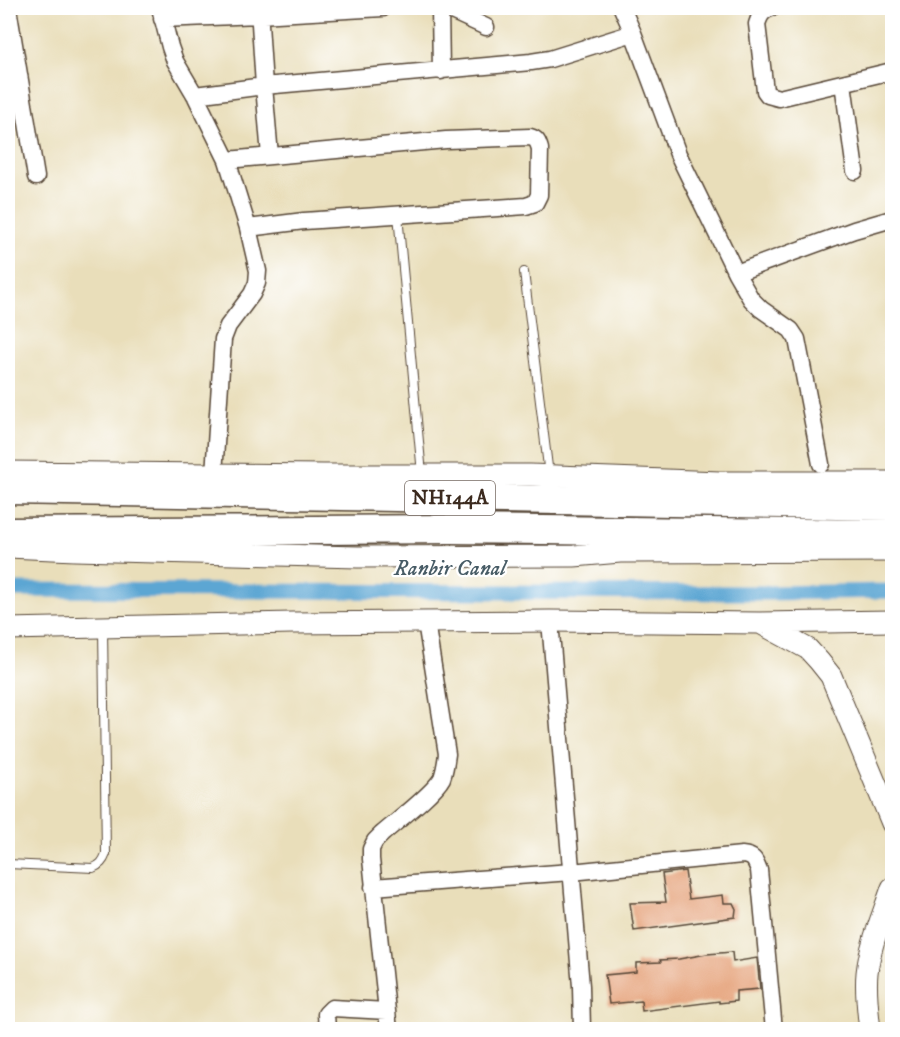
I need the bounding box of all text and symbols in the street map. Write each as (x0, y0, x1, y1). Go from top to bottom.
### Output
road number: NH144A (405, 481, 495, 515)
water label: Ranbir Canal (393, 555, 508, 582)

